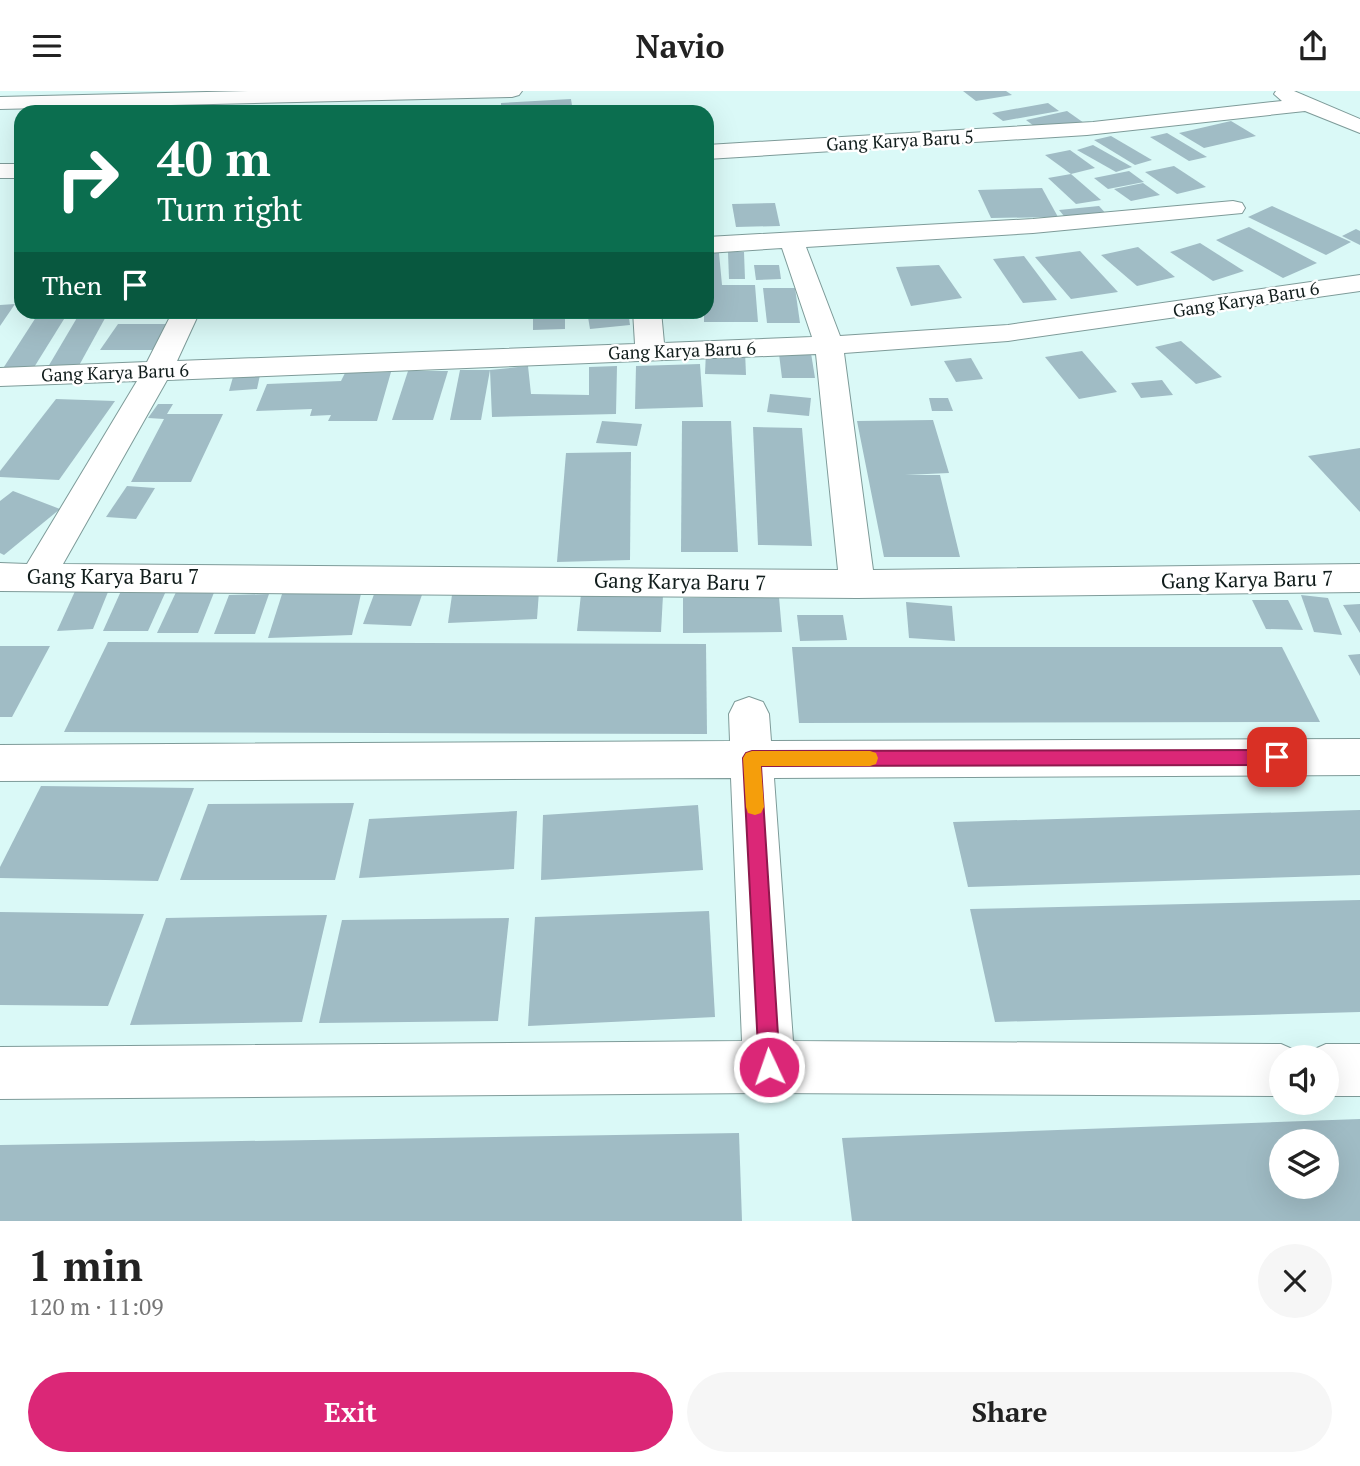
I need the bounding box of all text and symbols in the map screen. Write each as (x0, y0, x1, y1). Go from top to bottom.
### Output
text: Navio (636, 25, 724, 67)
icon: menu (28, 27, 66, 65)
icon: share (1294, 27, 1332, 65)
street label: Gang Karya Baru 5 (825, 124, 974, 156)
text: 40 m (157, 125, 271, 190)
icon: right (42, 133, 133, 224)
text: Turn right (157, 188, 303, 230)
icon: arrive (116, 266, 154, 304)
text: Then (42, 268, 102, 302)
street label: Gang Karya Baru 6 (1171, 276, 1321, 322)
street label: Gang Karya Baru 6 (608, 335, 757, 365)
street label: Gang Karya Baru 6 (41, 357, 190, 387)
street label: Gang Karya Baru 7 (27, 562, 199, 590)
street label: Gang Karya Baru 7 (1160, 563, 1333, 595)
street label: Gang Karya Baru 7 (594, 565, 767, 597)
pin (1247, 727, 1307, 787)
icon: arrive (1258, 738, 1296, 776)
position arrow (732, 1030, 806, 1104)
map controls (1269, 1045, 1339, 1199)
button: sound (1269, 1045, 1339, 1115)
button: layers (1269, 1129, 1339, 1199)
text: 1 min (28, 1237, 143, 1293)
button: close (1258, 1244, 1332, 1318)
text: 120 m · 11:09 (28, 1291, 163, 1322)
button: Exit (28, 1372, 673, 1452)
button: Share (687, 1372, 1332, 1452)

